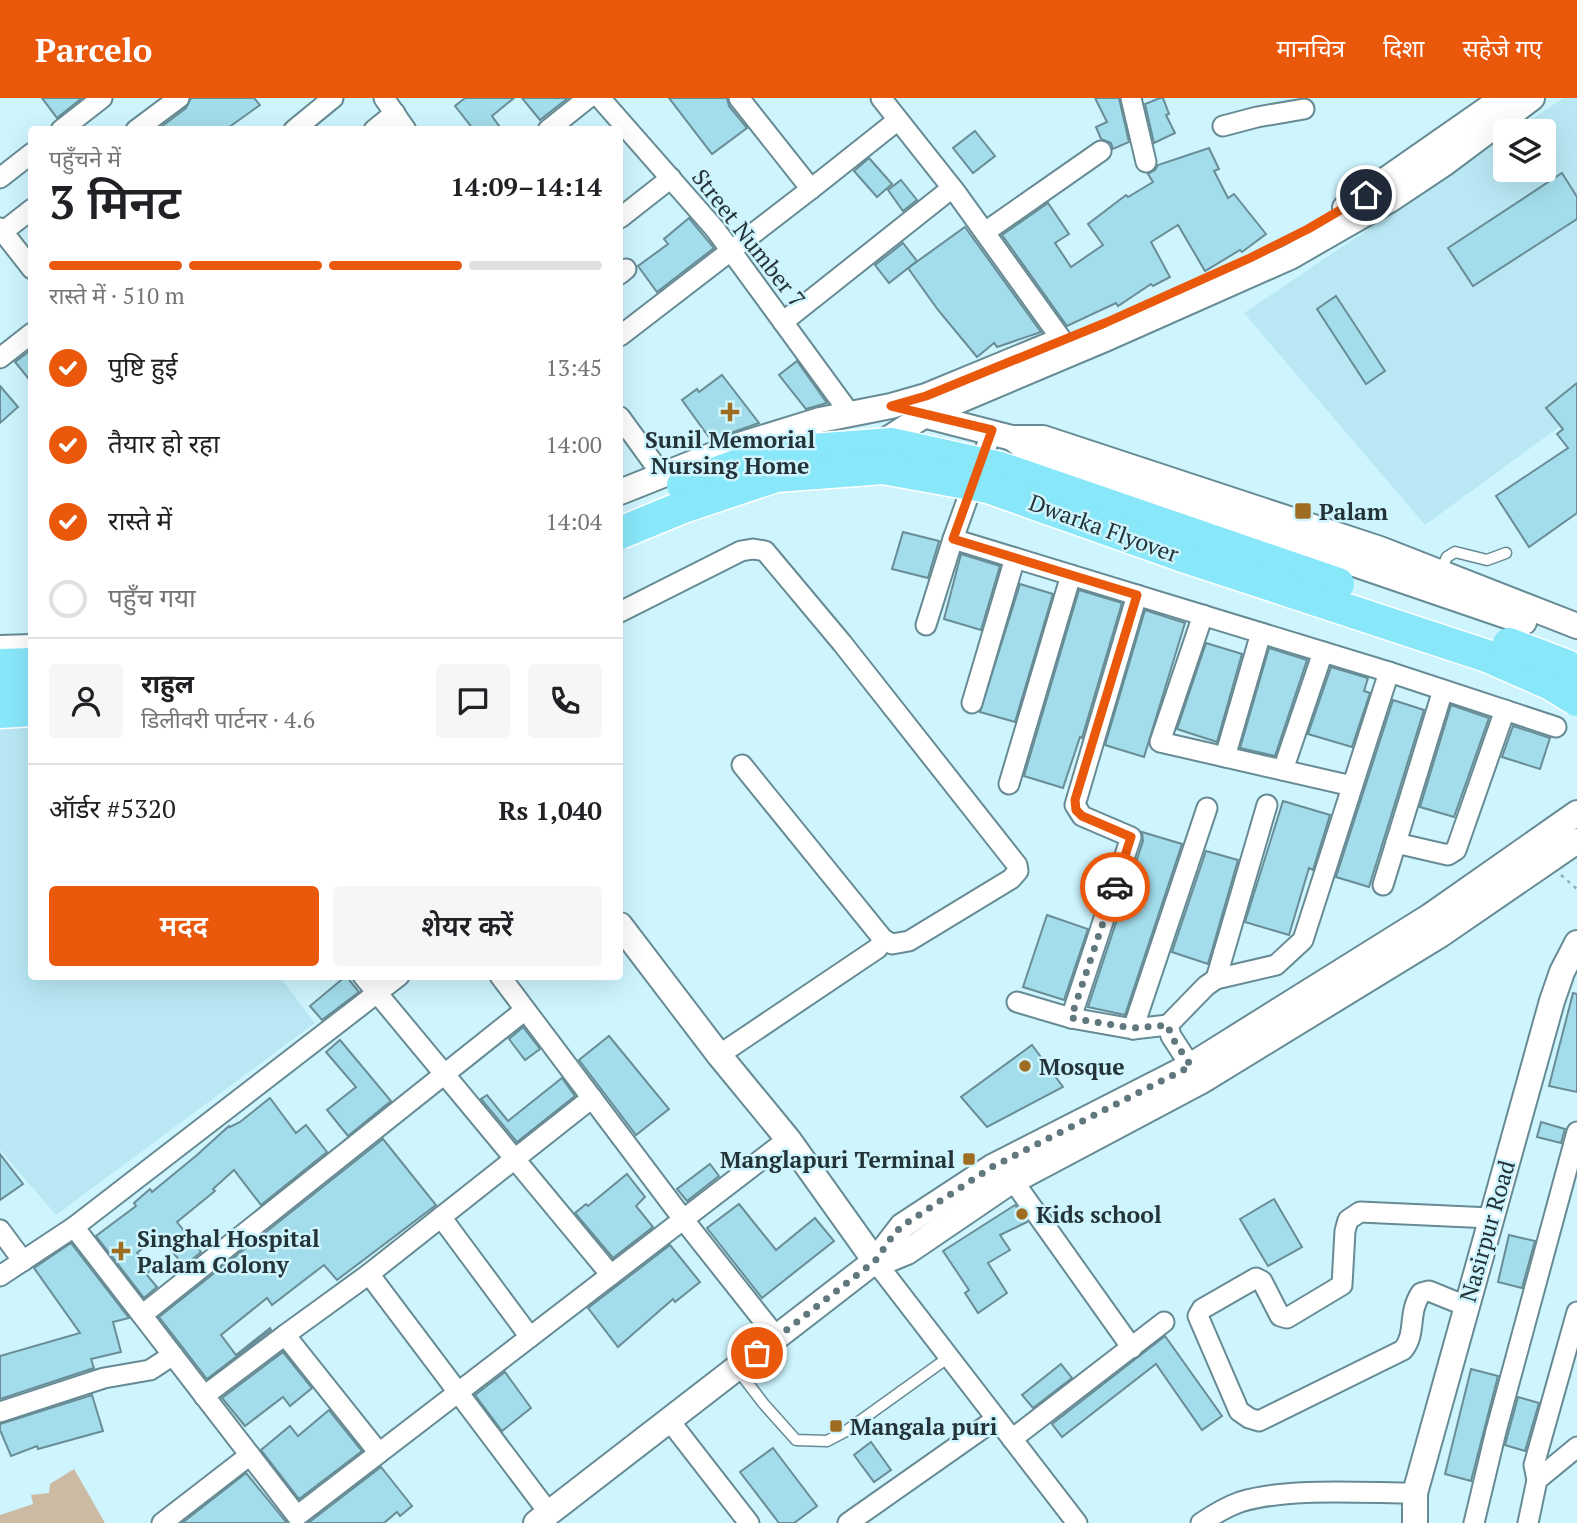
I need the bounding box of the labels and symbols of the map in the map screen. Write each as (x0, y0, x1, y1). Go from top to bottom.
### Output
street label: Street Number 7 (685, 162, 813, 314)
pin (1336, 165, 1396, 225)
marker: Sunil Memorial Nursing Home (720, 402, 740, 422)
place label: Sunil Memorial Nursing Home (645, 424, 815, 481)
street label: Dwarka Flyover (1025, 487, 1183, 569)
place label: Palam (1319, 496, 1388, 527)
marker: Palam (1293, 501, 1313, 521)
courier (1080, 852, 1150, 922)
place label: Mosque (1039, 1051, 1125, 1082)
marker: Mosque (1017, 1058, 1033, 1074)
place label: Manglapuri Terminal (720, 1144, 955, 1175)
marker: Manglapuri Terminal (961, 1151, 977, 1167)
street label: Nasirpur Road (1452, 1156, 1522, 1306)
place label: Kids school (1036, 1199, 1162, 1230)
marker: Kids school (1014, 1206, 1030, 1222)
place label: Singhal Hospital Palam Colony (137, 1223, 320, 1280)
marker: Singhal Hospital Palam Colony (111, 1241, 131, 1261)
pin (727, 1323, 787, 1383)
place label: Mangala puri (850, 1411, 998, 1442)
marker: Mangala puri (828, 1418, 844, 1434)

